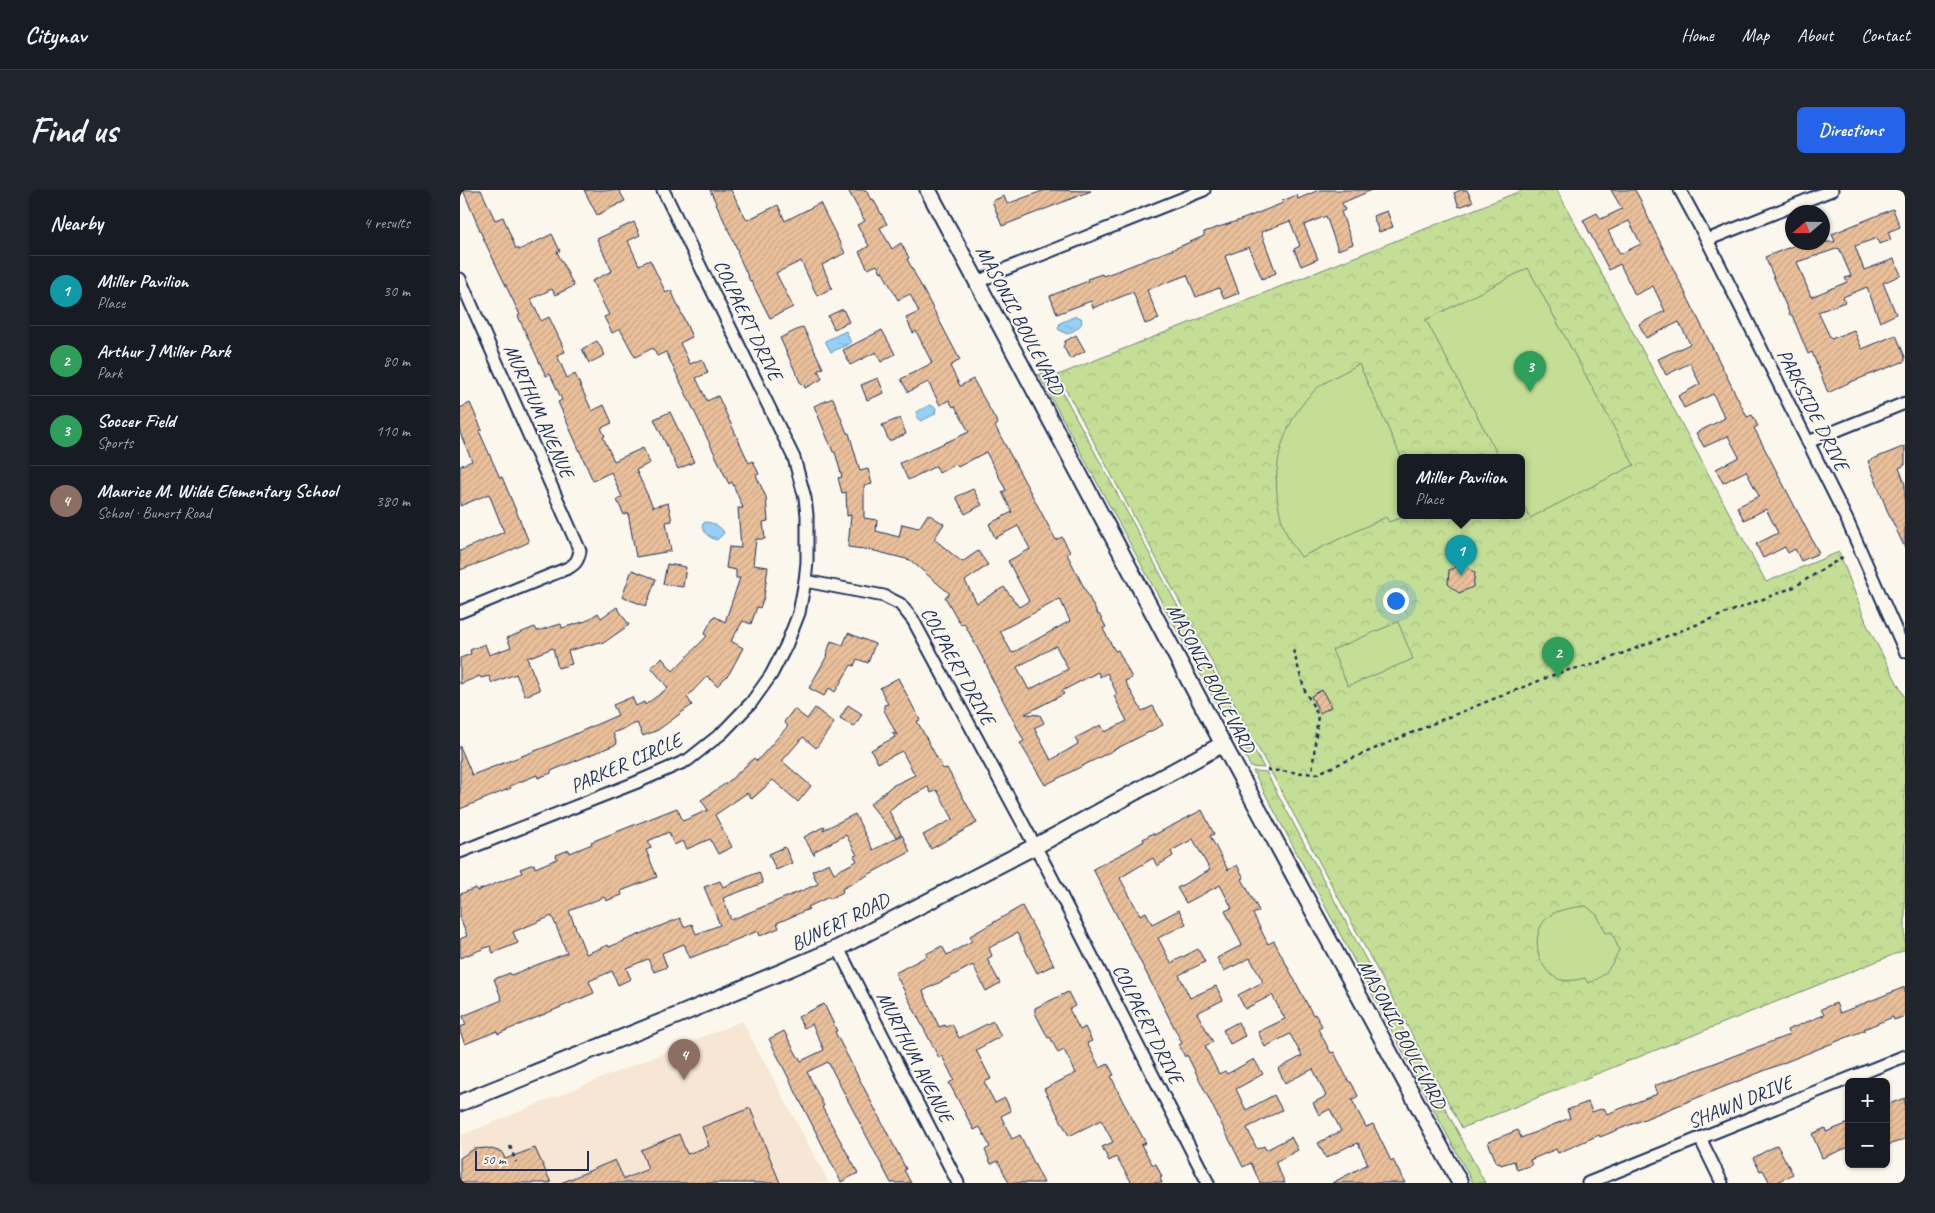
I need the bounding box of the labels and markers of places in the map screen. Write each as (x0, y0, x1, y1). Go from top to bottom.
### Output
pin: 3 (1514, 351, 1546, 392)
pin: 1 (1445, 535, 1477, 576)
pin: 2 (1542, 637, 1574, 678)
pin: 4 (668, 1039, 700, 1080)

